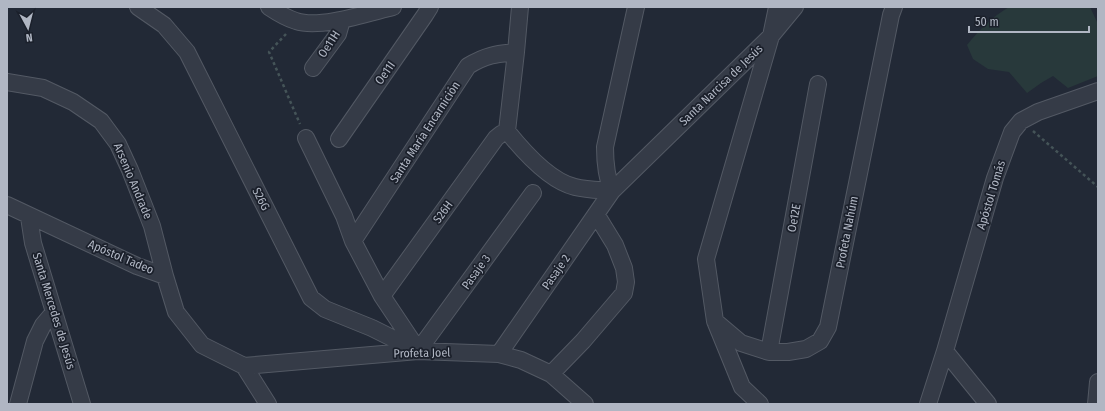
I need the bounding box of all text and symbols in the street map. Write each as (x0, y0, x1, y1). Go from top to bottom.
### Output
north arrow (8, 8, 48, 48)
scale bar (969, 8, 1089, 34)
text: 50 m (975, 15, 999, 29)
street label: Oe11H (315, 28, 343, 60)
text: N (25, 31, 33, 44)
street label: Santa Narcisa de Jesús (676, 42, 766, 128)
street label: Oe11I (372, 59, 398, 87)
street label: Santa María Encarnición (387, 79, 463, 185)
street label: Arsenio Andrade (111, 141, 155, 221)
street label: Apóstol Tomás (974, 159, 1008, 231)
street label: S26G (249, 185, 273, 213)
street label: Profeta Nahúm (833, 195, 861, 269)
street label: S26H (430, 198, 456, 226)
street label: Oe12E (784, 202, 804, 233)
street label: Apóstol Tadeo (86, 237, 156, 277)
street label: Santa Mercedes de Jesús (30, 251, 78, 371)
street label: Pasaje 3 (459, 252, 493, 292)
street label: Pasaje 2 (539, 252, 573, 292)
street label: Profeta Joel (393, 346, 451, 360)

